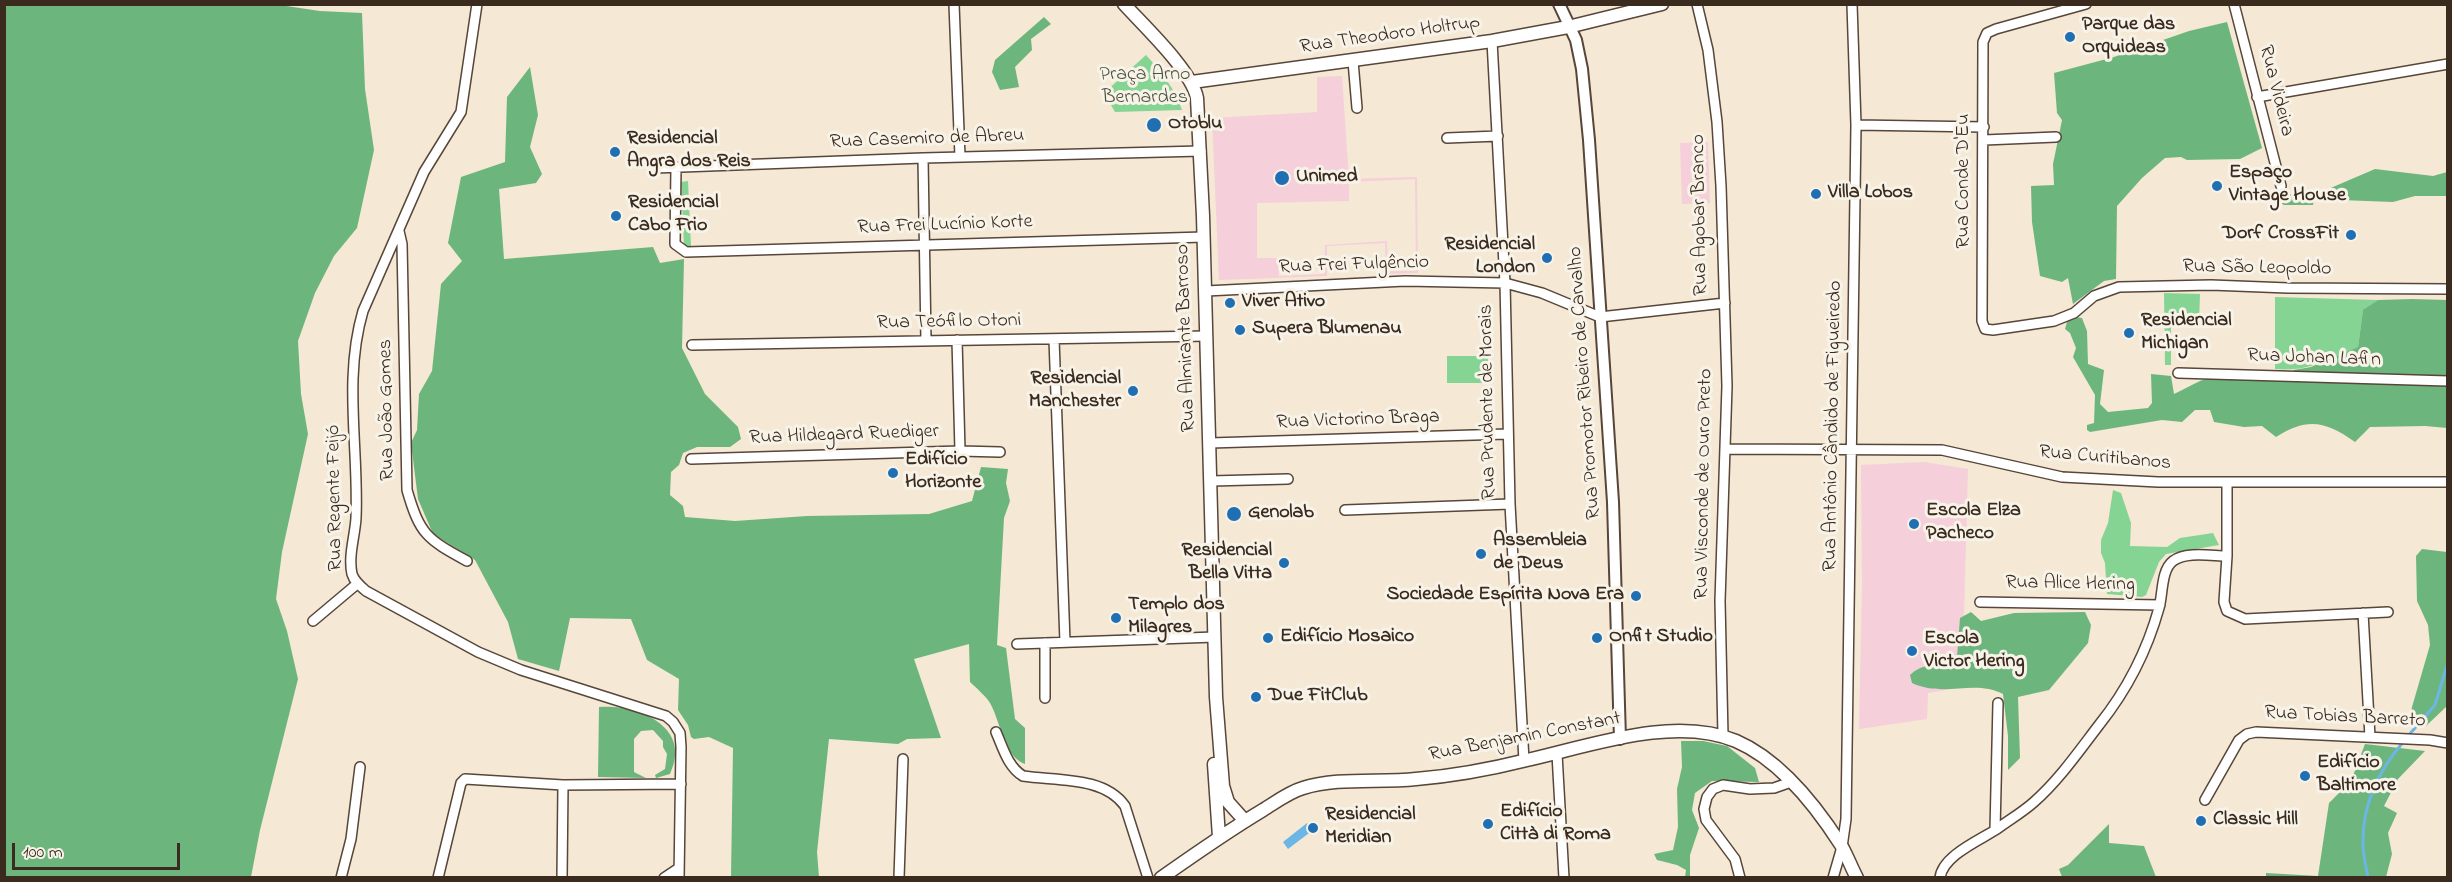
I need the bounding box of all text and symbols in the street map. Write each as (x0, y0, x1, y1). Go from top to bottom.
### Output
street label: Rua Theodoro Holtrup (1298, 11, 1482, 61)
place label: Parque das Orquideas (2082, 14, 2175, 61)
marker: Parque das Orquideas (2063, 30, 2077, 44)
street label: Rua Videira (2252, 43, 2298, 139)
park label: Praça Arno Bernardes (1100, 64, 1190, 111)
place label: Otoblu (1168, 113, 1222, 137)
street label: Rua Conde D'Eu (1953, 114, 1977, 248)
marker: Otoblu (1145, 116, 1163, 134)
street label: Rua Casemiro de Abreu (829, 125, 1025, 155)
place label: Residencial Angra dos Reis (627, 128, 751, 175)
street label: Rua Agobar Branco (1688, 134, 1714, 296)
marker: Residencial Angra dos Reis (608, 145, 622, 159)
place label: Espaço Vintage House (2229, 162, 2346, 209)
place label: Unimed (1296, 166, 1358, 190)
marker: Unimed (1273, 169, 1291, 187)
marker: Espaço Vintage House (2210, 179, 2224, 193)
place label: Villa Lobos (1828, 182, 1913, 206)
marker: Villa Lobos (1809, 187, 1823, 201)
place label: Residencial Cabo Frio (628, 192, 718, 239)
marker: Residencial Cabo Frio (609, 209, 623, 223)
street label: Rua Frei Lucínio Korte (857, 211, 1033, 241)
place label: Dorf CrossFit (2222, 223, 2339, 247)
marker: Dorf CrossFit (2344, 228, 2358, 242)
place label: Residencial London (1445, 234, 1535, 281)
street label: Rua Almirante Barroso (1172, 244, 1202, 432)
street label: Rua Promotor Ribeiro de Carvalho (1564, 246, 1608, 520)
street label: Rua Frei Fulgêncio (1278, 251, 1430, 281)
marker: Residencial London (1540, 251, 1554, 265)
street label: Rua São Leopoldo (2182, 256, 2332, 282)
street label: Rua Antônio Cândido de Figueiredo (1819, 280, 1849, 572)
place label: Viver Ativo (1242, 291, 1325, 315)
marker: Viver Ativo (1223, 296, 1237, 310)
street label: Rua Prudente de Morais (1475, 304, 1503, 500)
street label: Rua Teófilo Otoni (877, 310, 1021, 336)
place label: Residencial Michigan (2141, 310, 2231, 357)
place label: Supera Blumenau (1252, 318, 1402, 342)
marker: Supera Blumenau (1233, 323, 1247, 337)
marker: Residencial Michigan (2122, 326, 2136, 340)
street label: Rua João Gomes (375, 339, 401, 481)
street label: Rua Johan Lafin (2247, 345, 2381, 373)
place label: Residencial Manchester (1029, 368, 1121, 415)
street label: Rua Visconde de Ouro Preto (1691, 368, 1719, 600)
marker: Residencial Manchester (1126, 384, 1140, 398)
street label: Rua Victorino Braga (1276, 406, 1440, 436)
street label: Rua Hildegard Ruediger (749, 421, 939, 451)
street label: Rua Regente Feijó (323, 424, 349, 572)
street label: Rua Curitibanos (2038, 441, 2172, 477)
place label: Edifício Horizonte (905, 449, 981, 496)
marker: Edifício Horizonte (886, 466, 900, 480)
place label: Escola Elza Pacheco (1926, 500, 2021, 547)
place label: Genolab (1248, 502, 1314, 526)
marker: Genolab (1225, 505, 1243, 523)
marker: Escola Elza Pacheco (1907, 517, 1921, 531)
place label: Assembleia de Deus (1493, 530, 1587, 577)
place label: Residencial Bella Vitta (1182, 540, 1272, 587)
marker: Assembleia de Deus (1474, 547, 1488, 561)
marker: Residencial Bella Vitta (1277, 556, 1291, 570)
street label: Rua Alice Hering (2005, 572, 2135, 598)
place label: Sociedade Espírita Nova Era (1386, 584, 1624, 608)
marker: Sociedade Espírita Nova Era (1629, 589, 1643, 603)
place label: Templo dos Milagres (1128, 594, 1225, 641)
marker: Templo dos Milagres (1109, 611, 1123, 625)
place label: Edifício Mosaico (1280, 626, 1414, 650)
place label: Onfit Studio (1609, 626, 1713, 650)
place label: Escola Victor Hering (1924, 628, 2024, 675)
marker: Edifício Mosaico (1261, 631, 1275, 645)
marker: Onfit Studio (1590, 631, 1604, 645)
marker: Escola Victor Hering (1905, 644, 1919, 658)
place label: Due FitClub (1268, 685, 1368, 709)
marker: Due FitClub (1249, 690, 1263, 704)
street label: Rua Tobias Barreto (2264, 702, 2426, 734)
street label: Rua Benjamin Constant (1427, 708, 1623, 768)
place label: Edifício Baltimore (2317, 752, 2396, 799)
marker: Edifício Baltimore (2298, 769, 2312, 783)
place label: Edifício Città di Roma (1500, 801, 1611, 848)
place label: Residencial Meridian (1325, 804, 1415, 851)
place label: Classic Hill (2213, 809, 2298, 833)
marker: Classic Hill (2194, 814, 2208, 828)
marker: Edifício Città di Roma (1481, 817, 1495, 831)
marker: Residencial Meridian (1306, 821, 1320, 835)
scale bar (15, 831, 183, 869)
text: 100 m (23, 840, 63, 866)

